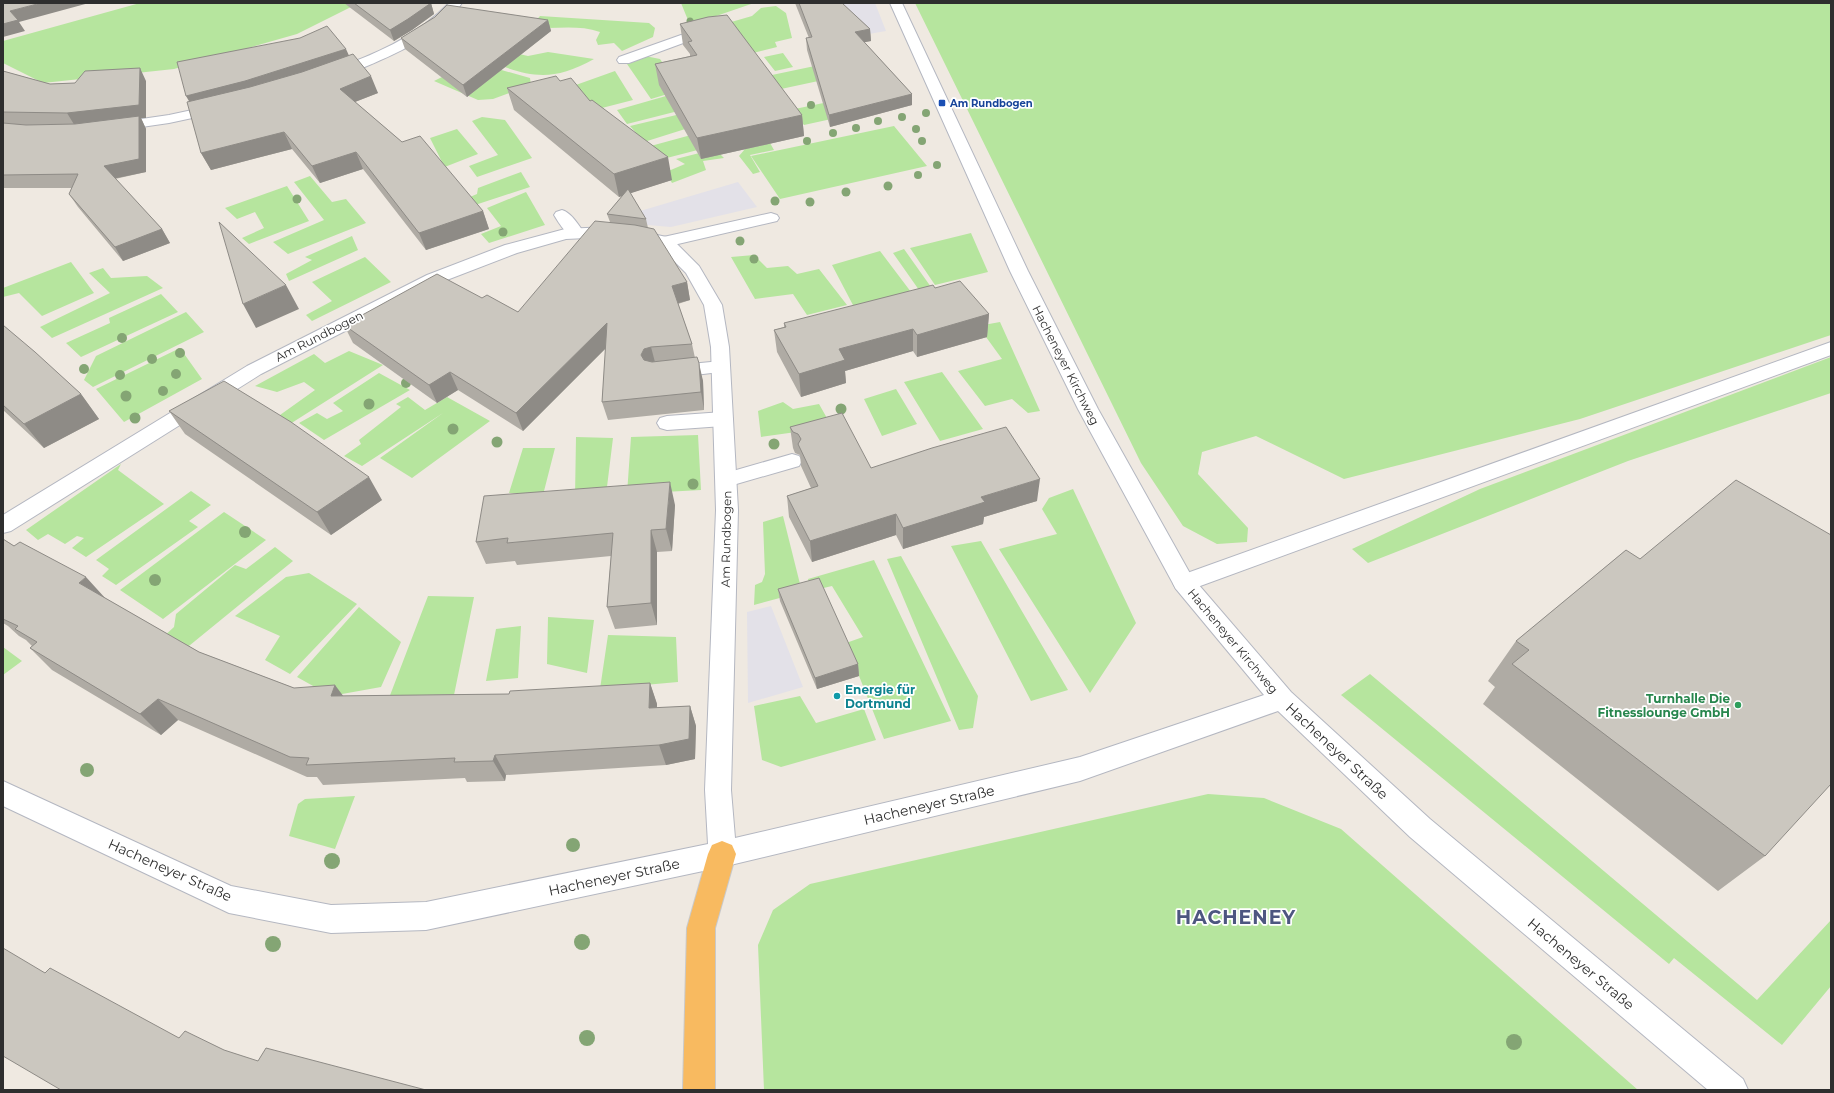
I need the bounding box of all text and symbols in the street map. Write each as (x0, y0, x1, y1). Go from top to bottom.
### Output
place label: Am Rundbogen (949, 97, 1033, 110)
marker: Am Rundbogen (937, 98, 947, 108)
street label: Hacheneyer Kirchweg (1029, 303, 1103, 427)
street label: Am Rundbogen (273, 307, 365, 365)
street label: Am Rundbogen (718, 491, 734, 587)
street label: Hacheneyer Kirchweg (1185, 585, 1281, 697)
place label: Energie für Dortmund (845, 682, 915, 711)
marker: Energie für Dortmund (832, 691, 842, 701)
place label: Turnhalle Die Fitnesslounge GmbH (1598, 691, 1730, 720)
street label: Hacheneyer Straße (1282, 699, 1392, 803)
marker: Turnhalle Die Fitnesslounge GmbH (1733, 700, 1743, 710)
street label: Hacheneyer Straße (862, 781, 996, 829)
street label: Hacheneyer Straße (105, 835, 235, 905)
street label: Hacheneyer Straße (547, 854, 681, 900)
district label: HACHENEY (1176, 906, 1296, 929)
street label: Hacheneyer Straße (1524, 914, 1638, 1014)

